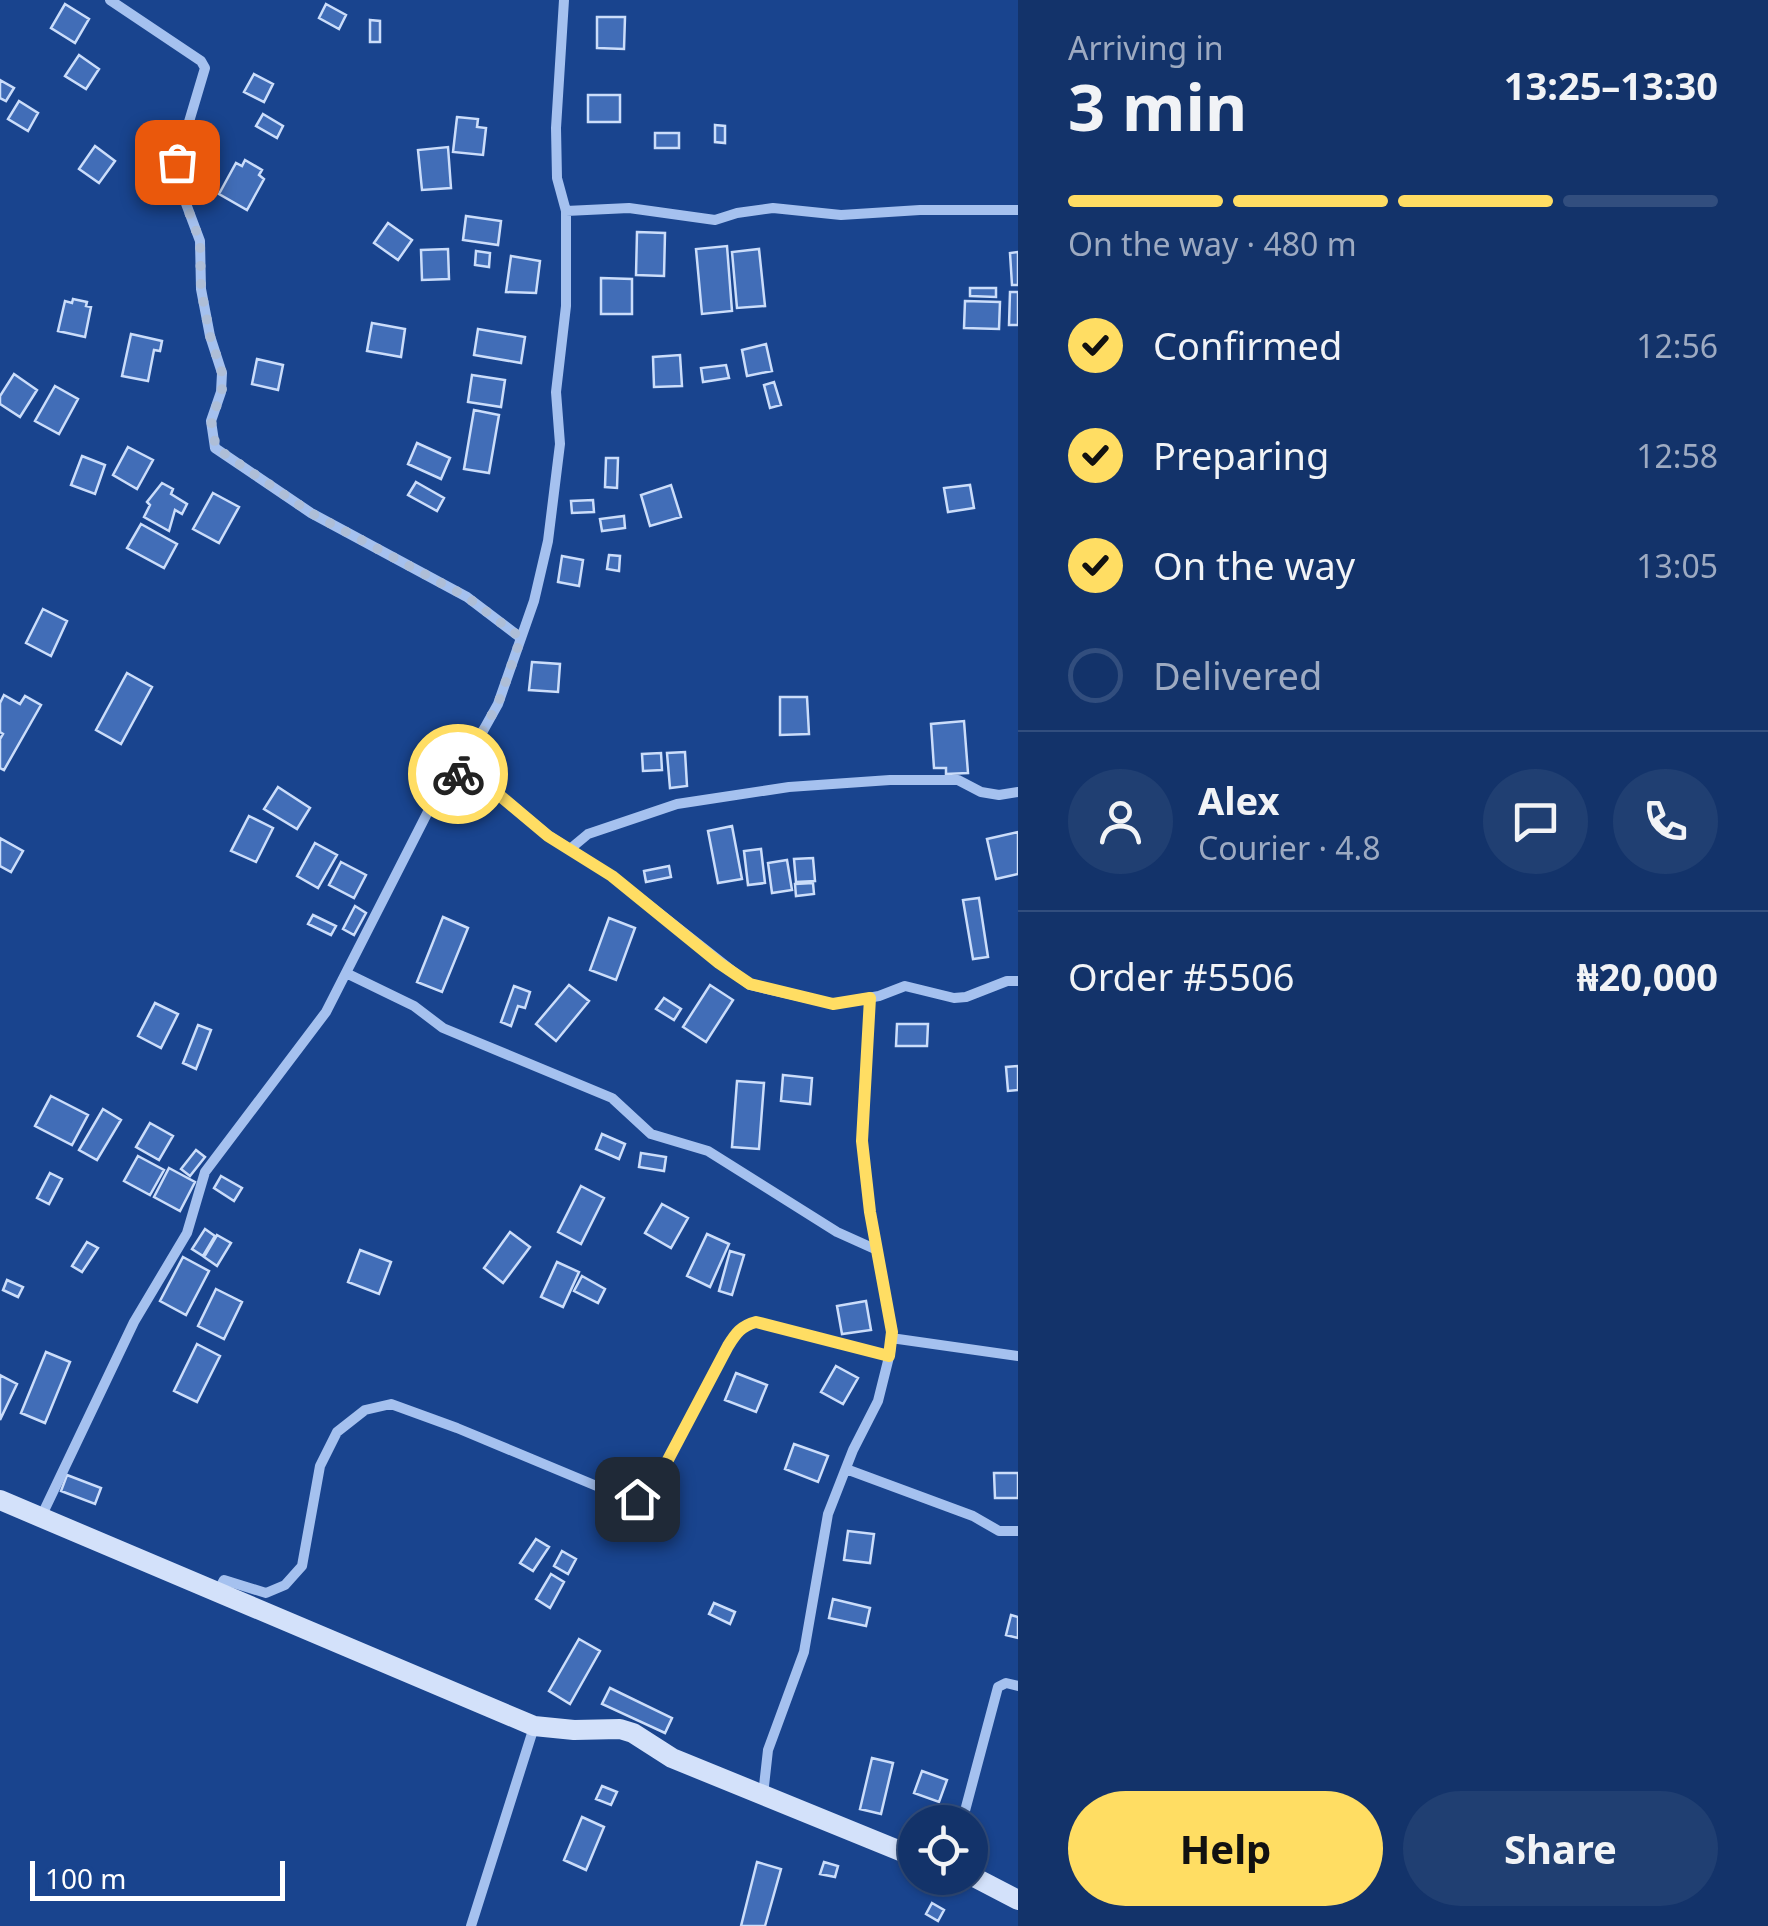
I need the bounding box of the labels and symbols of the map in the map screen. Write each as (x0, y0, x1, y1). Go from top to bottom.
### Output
pin (135, 120, 220, 205)
courier (408, 724, 508, 824)
pin (595, 1457, 680, 1542)
scale bar (30, 1856, 285, 1900)

